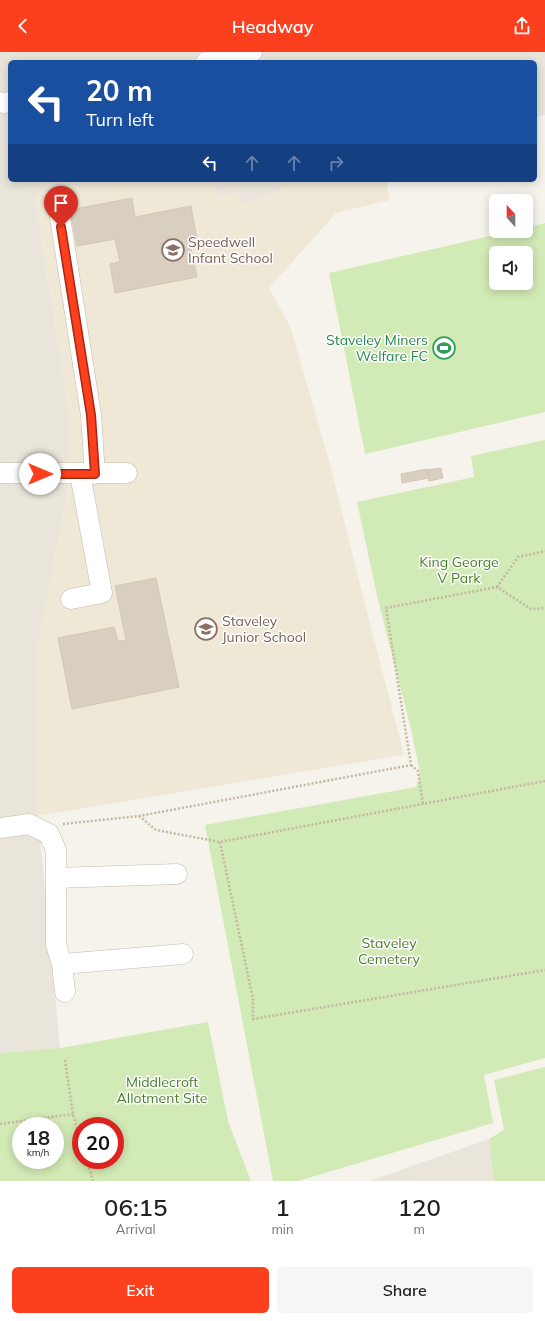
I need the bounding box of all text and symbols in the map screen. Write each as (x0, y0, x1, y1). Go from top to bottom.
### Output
icon: back (12, 15, 34, 37)
text: Headway (232, 15, 313, 38)
icon: share (511, 15, 533, 37)
text: 20 m (86, 73, 152, 108)
icon: left (20, 76, 72, 128)
text: Turn left (86, 108, 154, 131)
icon: left (199, 152, 221, 174)
icon: ahead (241, 152, 263, 174)
icon: ahead (283, 152, 305, 174)
icon: right (325, 152, 347, 174)
pin (44, 186, 78, 227)
icon: arrive (50, 192, 72, 214)
north arrow (489, 194, 533, 238)
map controls (489, 194, 533, 290)
place label: Speedwell Infant School (188, 233, 273, 267)
school or university icon: Speedwell Infant School (160, 237, 186, 263)
button: sound (489, 246, 533, 290)
place label: Staveley Miners Welfare FC (326, 331, 428, 365)
sports icon: Staveley Miners Welfare FC (431, 335, 457, 361)
position arrow (19, 453, 61, 495)
park label: King George V Park (419, 553, 499, 587)
place label: Staveley Junior School (222, 612, 306, 646)
school or university icon: Staveley Junior School (193, 616, 219, 642)
park label: Staveley Cemetery (358, 934, 421, 968)
park label: Middlecroft Allotment Site (117, 1073, 207, 1107)
speed limit sign: 20 (72, 1117, 124, 1169)
text: 18 (26, 1125, 50, 1150)
text: km/h (27, 1146, 49, 1159)
text: 06:15 (104, 1192, 167, 1222)
text: 1 (275, 1192, 290, 1222)
text: 120 (398, 1192, 441, 1222)
text: Arrival (116, 1221, 156, 1237)
text: min (271, 1221, 294, 1237)
text: m (414, 1221, 425, 1237)
button: Exit (12, 1267, 269, 1313)
button: Share (277, 1267, 533, 1313)

